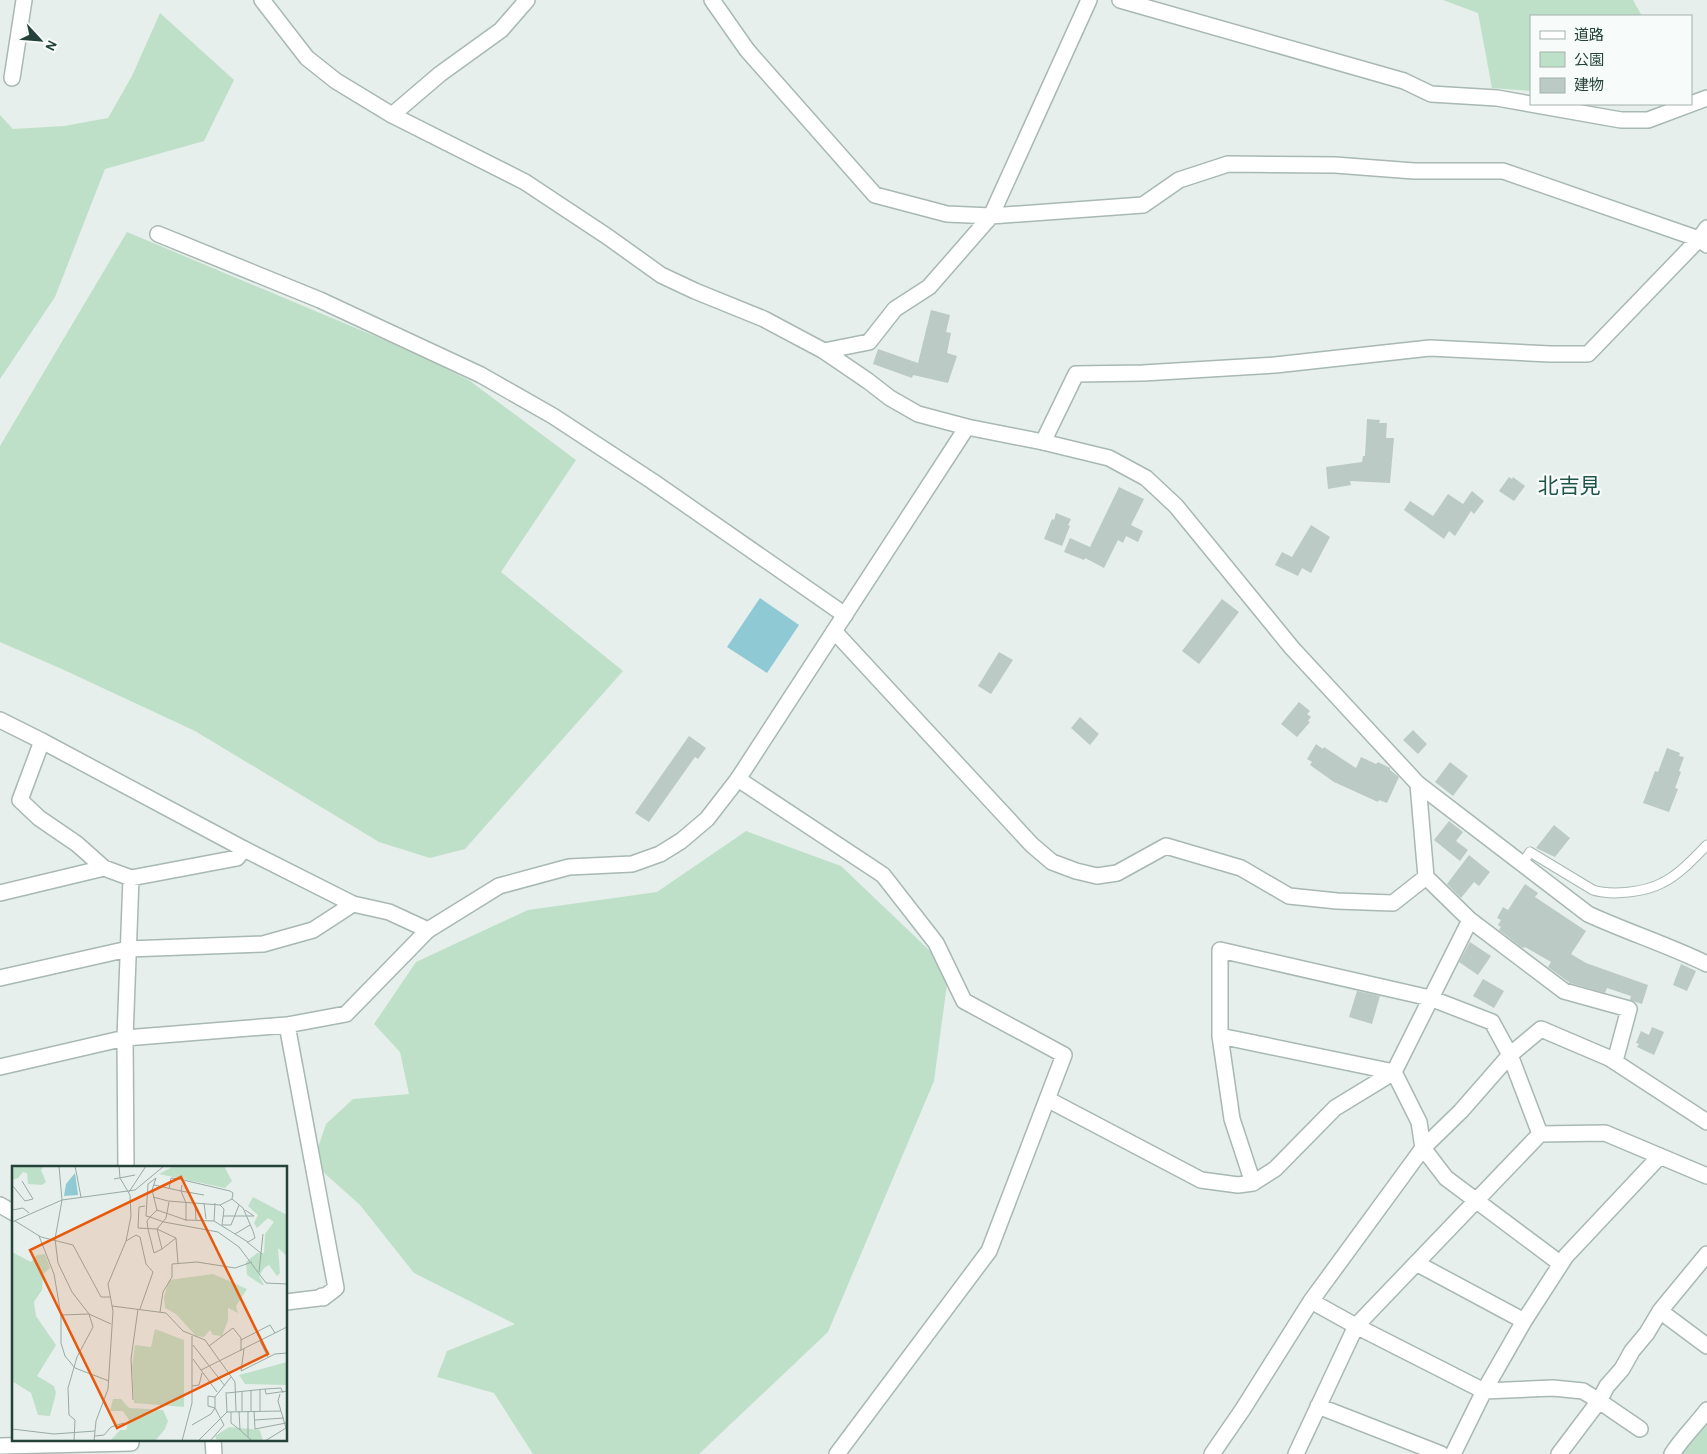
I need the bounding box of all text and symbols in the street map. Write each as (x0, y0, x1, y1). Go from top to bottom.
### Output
north arrow (15, 15, 65, 65)
legend (1530, 15, 1692, 105)
text: 道路 (1574, 27, 1604, 43)
text: N (42, 38, 59, 53)
text: 公園 (1574, 52, 1604, 68)
text: 建物 (1574, 77, 1604, 93)
district label: 北吉見 (1538, 475, 1601, 497)
inset map (12, 1166, 288, 1442)

